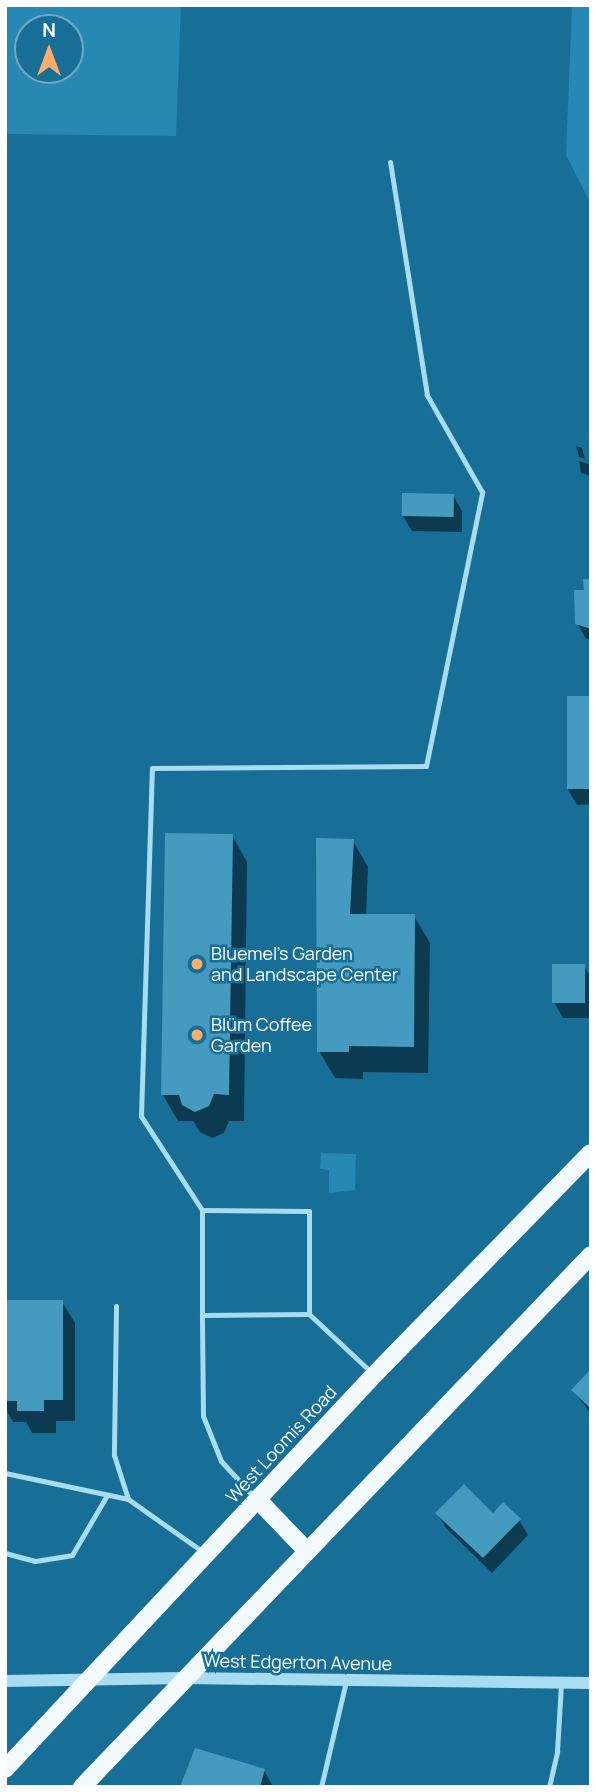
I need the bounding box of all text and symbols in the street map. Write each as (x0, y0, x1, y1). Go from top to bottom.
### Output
north arrow (14, 14, 84, 84)
text: N (42, 17, 56, 43)
place label: Bluemel's Garden and Landscape Center (211, 943, 398, 986)
marker: Bluemel's Garden and Landscape Center (189, 956, 205, 972)
place label: Blüm Coffee Garden (211, 1014, 312, 1056)
marker: Blüm Coffee Garden (189, 1027, 205, 1043)
street label: West Loomis Road (221, 1381, 341, 1507)
street label: West Edgerton Avenue (204, 1650, 392, 1674)

